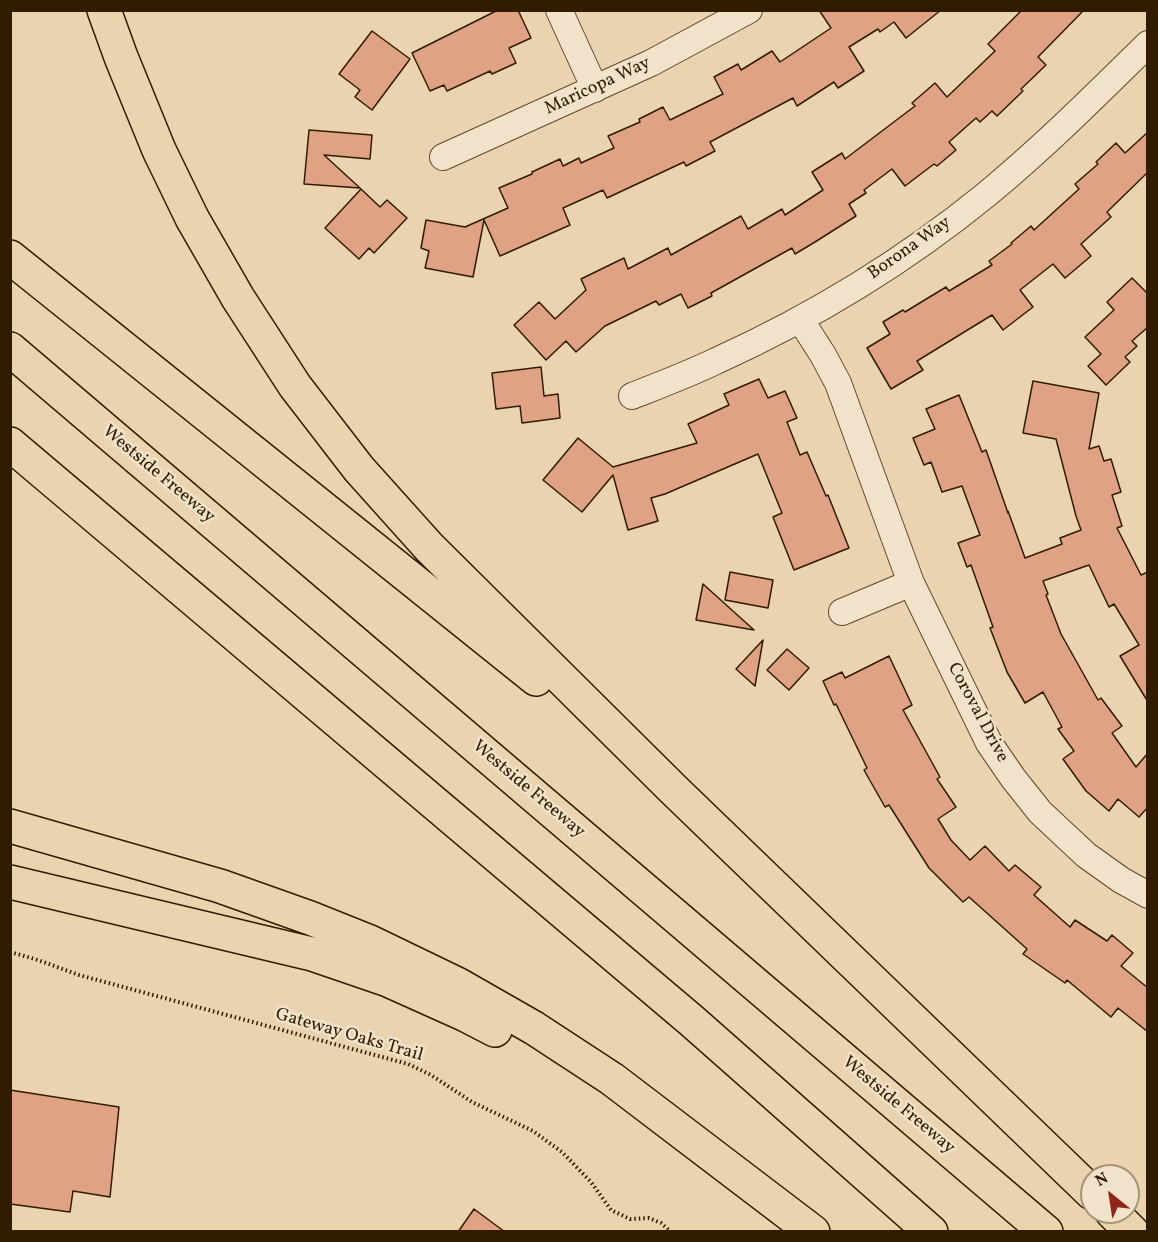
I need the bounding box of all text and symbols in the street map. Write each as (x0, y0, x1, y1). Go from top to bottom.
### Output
street label: Maricopa Way (542, 53, 654, 121)
street label: Borona Way (864, 213, 956, 285)
street label: Westside Freeway (97, 422, 219, 528)
street label: Coroval Drive (942, 660, 1012, 766)
street label: Westside Freeway (467, 737, 589, 843)
street label: Gateway Oaks Trail (273, 1005, 425, 1067)
street label: Westside Freeway (837, 1053, 959, 1159)
north arrow (1080, 1164, 1140, 1224)
text: N (1091, 1168, 1113, 1193)

